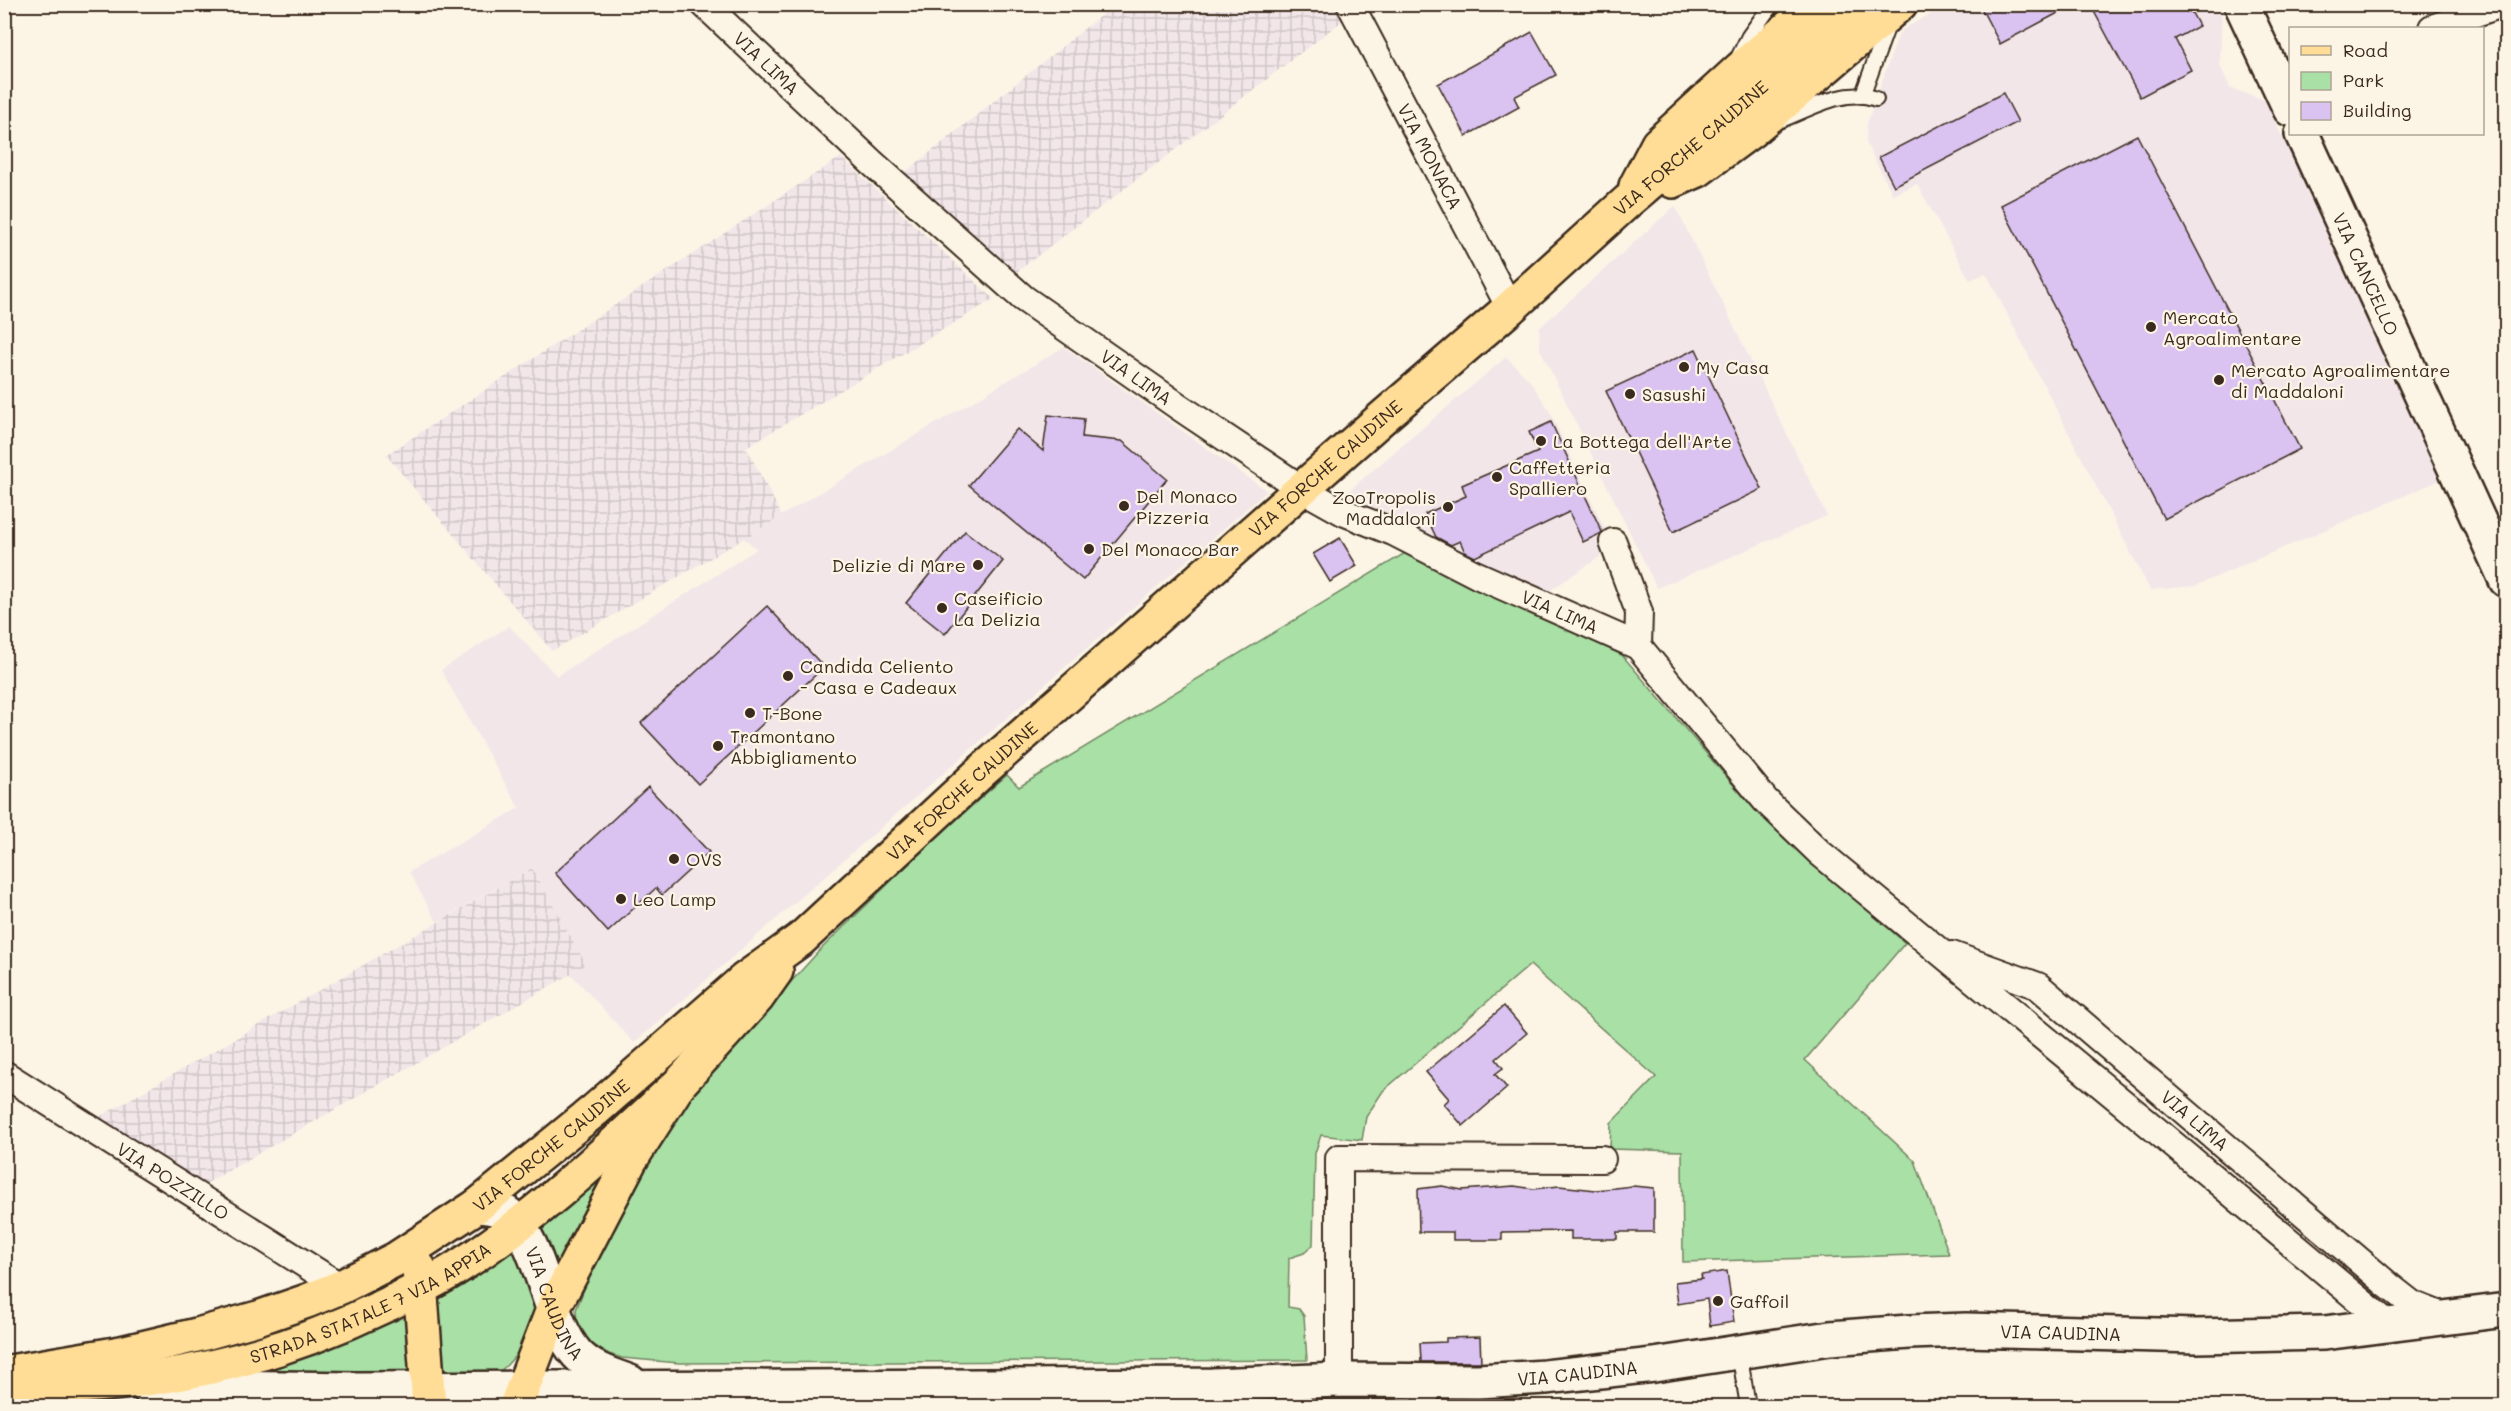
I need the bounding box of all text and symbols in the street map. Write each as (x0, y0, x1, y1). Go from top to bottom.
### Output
street label: VIA LIMA (728, 26, 804, 100)
legend (2289, 27, 2484, 135)
text: Road (2343, 38, 2388, 62)
text: Park (2343, 68, 2384, 92)
street label: VIA FORCHE CAUDINE (1608, 75, 1773, 221)
text: Building (2343, 98, 2411, 122)
street label: VIA MONACA (1392, 99, 1468, 213)
street label: VIA CANCELLO (2328, 209, 2405, 339)
place label: Mercato Agroalimentare (2163, 305, 2302, 350)
marker: Mercato Agroalimentare (2144, 320, 2158, 334)
street label: VIA LIMA (1096, 344, 1177, 410)
place label: My Casa (1696, 355, 1770, 379)
place label: Mercato Agroalimentare di Maddaloni (2231, 358, 2450, 403)
marker: My Casa (1677, 360, 1691, 374)
marker: Mercato Agroalimentare di Maddaloni (2212, 373, 2226, 387)
place label: Sasushi (1642, 382, 1706, 406)
marker: Sasushi (1623, 387, 1637, 401)
street label: VIA FORCHE CAUDINE (1244, 394, 1407, 542)
place label: La Bottega dell'Arte (1553, 429, 1732, 453)
marker: La Bottega dell'Arte (1534, 434, 1548, 448)
place label: Caffetteria Spalliero (1509, 455, 1611, 500)
marker: Caffetteria Spalliero (1490, 470, 1504, 484)
place label: Del Monaco Pizzeria (1136, 484, 1238, 529)
place label: ZooTropolis Maddaloni (1332, 485, 1436, 530)
marker: Del Monaco Pizzeria (1117, 499, 1131, 513)
marker: ZooTropolis Maddaloni (1441, 500, 1455, 514)
place label: Del Monaco Bar (1101, 537, 1239, 561)
marker: Del Monaco Bar (1082, 542, 1096, 556)
place label: Delizie di Mare (832, 553, 966, 577)
marker: Delizie di Mare (971, 558, 985, 572)
street label: VIA LIMA (1518, 584, 1602, 639)
place label: Caseificio La Delizia (954, 586, 1043, 631)
marker: Caseificio La Delizia (935, 601, 949, 615)
place label: Candida Celiento - Casa e Cadeaux (800, 654, 957, 699)
marker: Candida Celiento - Casa e Cadeaux (781, 669, 795, 683)
place label: T-Bone (762, 701, 823, 725)
marker: T-Bone (743, 706, 757, 720)
street label: VIA FORCHE CAUDINE (881, 716, 1042, 866)
place label: Tramontano Abbigliamento (730, 724, 857, 769)
marker: Tramontano Abbigliamento (711, 739, 725, 753)
place label: OVS (686, 847, 722, 871)
marker: OVS (667, 852, 681, 866)
place label: Leo Lamp (633, 887, 716, 911)
marker: Leo Lamp (614, 892, 628, 906)
street label: VIA FORCHE CAUDINE (467, 1073, 634, 1217)
street label: VIA LIMA (2156, 1084, 2234, 1156)
street label: VIA POZZILLO (112, 1136, 234, 1225)
street label: STRADA STATALE 7 VIA APPIA (247, 1237, 495, 1369)
street label: VIA CAUDINA (520, 1243, 589, 1365)
place label: Gaffoil (1730, 1289, 1789, 1313)
marker: Gaffoil (1711, 1294, 1725, 1308)
street label: VIA CAUDINA (2000, 1319, 2122, 1346)
street label: VIA CAUDINA (1517, 1355, 1639, 1391)

